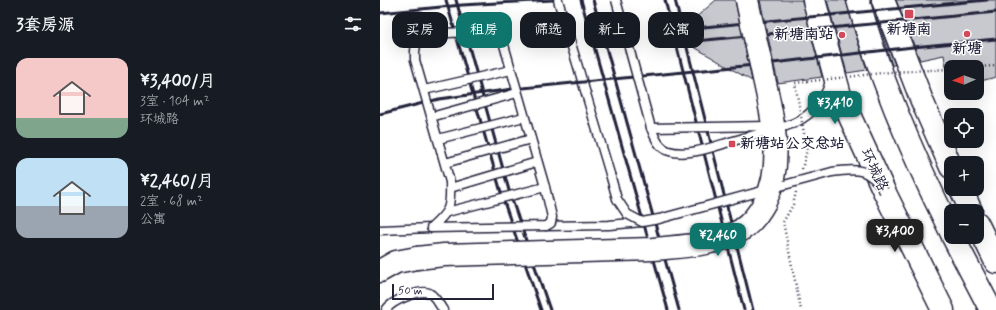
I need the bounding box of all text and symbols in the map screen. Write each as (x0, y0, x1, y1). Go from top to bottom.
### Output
marker: 新塘南 (903, 8, 915, 20)
chip: 买房 (392, 12, 448, 48)
chip: 租房 (456, 12, 512, 48)
chip: 筛选 (520, 12, 576, 48)
chip: 新上 (584, 12, 640, 48)
chip: 公寓 (648, 12, 704, 48)
icon: filters (342, 13, 364, 35)
text: 3套房源 (16, 14, 75, 36)
place label: 新塘南 (886, 20, 932, 40)
place label: 新塘南站 (774, 25, 834, 45)
marker: 新塘 (962, 29, 972, 39)
marker: 新塘南站 (837, 30, 847, 40)
place label: 新塘 (952, 39, 982, 59)
north arrow (944, 60, 984, 100)
map controls (944, 60, 984, 244)
text: ¥3,400/月 (140, 70, 216, 92)
icon: home (48, 74, 96, 122)
pin: ¥3,410 (802, 91, 868, 125)
text: 3室 · 104 m² (140, 93, 209, 110)
text: ¥3,410 (817, 95, 853, 112)
button: locate (944, 108, 984, 148)
text: 环城路 (140, 111, 179, 128)
place label: 新塘站公交总站 (740, 134, 845, 154)
marker: 新塘站公交总站 (727, 139, 737, 149)
street label: 环城路 (855, 145, 893, 195)
button: + (944, 156, 984, 196)
text: ¥2,460/月 (140, 170, 214, 192)
icon: home (48, 174, 96, 222)
text: 2室 · 68 m² (140, 193, 203, 210)
button: − (944, 204, 984, 244)
text: 公寓 (140, 211, 166, 228)
pin: ¥3,400 (862, 219, 928, 253)
pin: ¥2,460 (685, 223, 751, 257)
text: ¥3,400 (875, 223, 915, 240)
text: ¥2,460 (699, 227, 737, 244)
scale bar (392, 282, 494, 301)
text: 50 m (398, 284, 423, 298)

